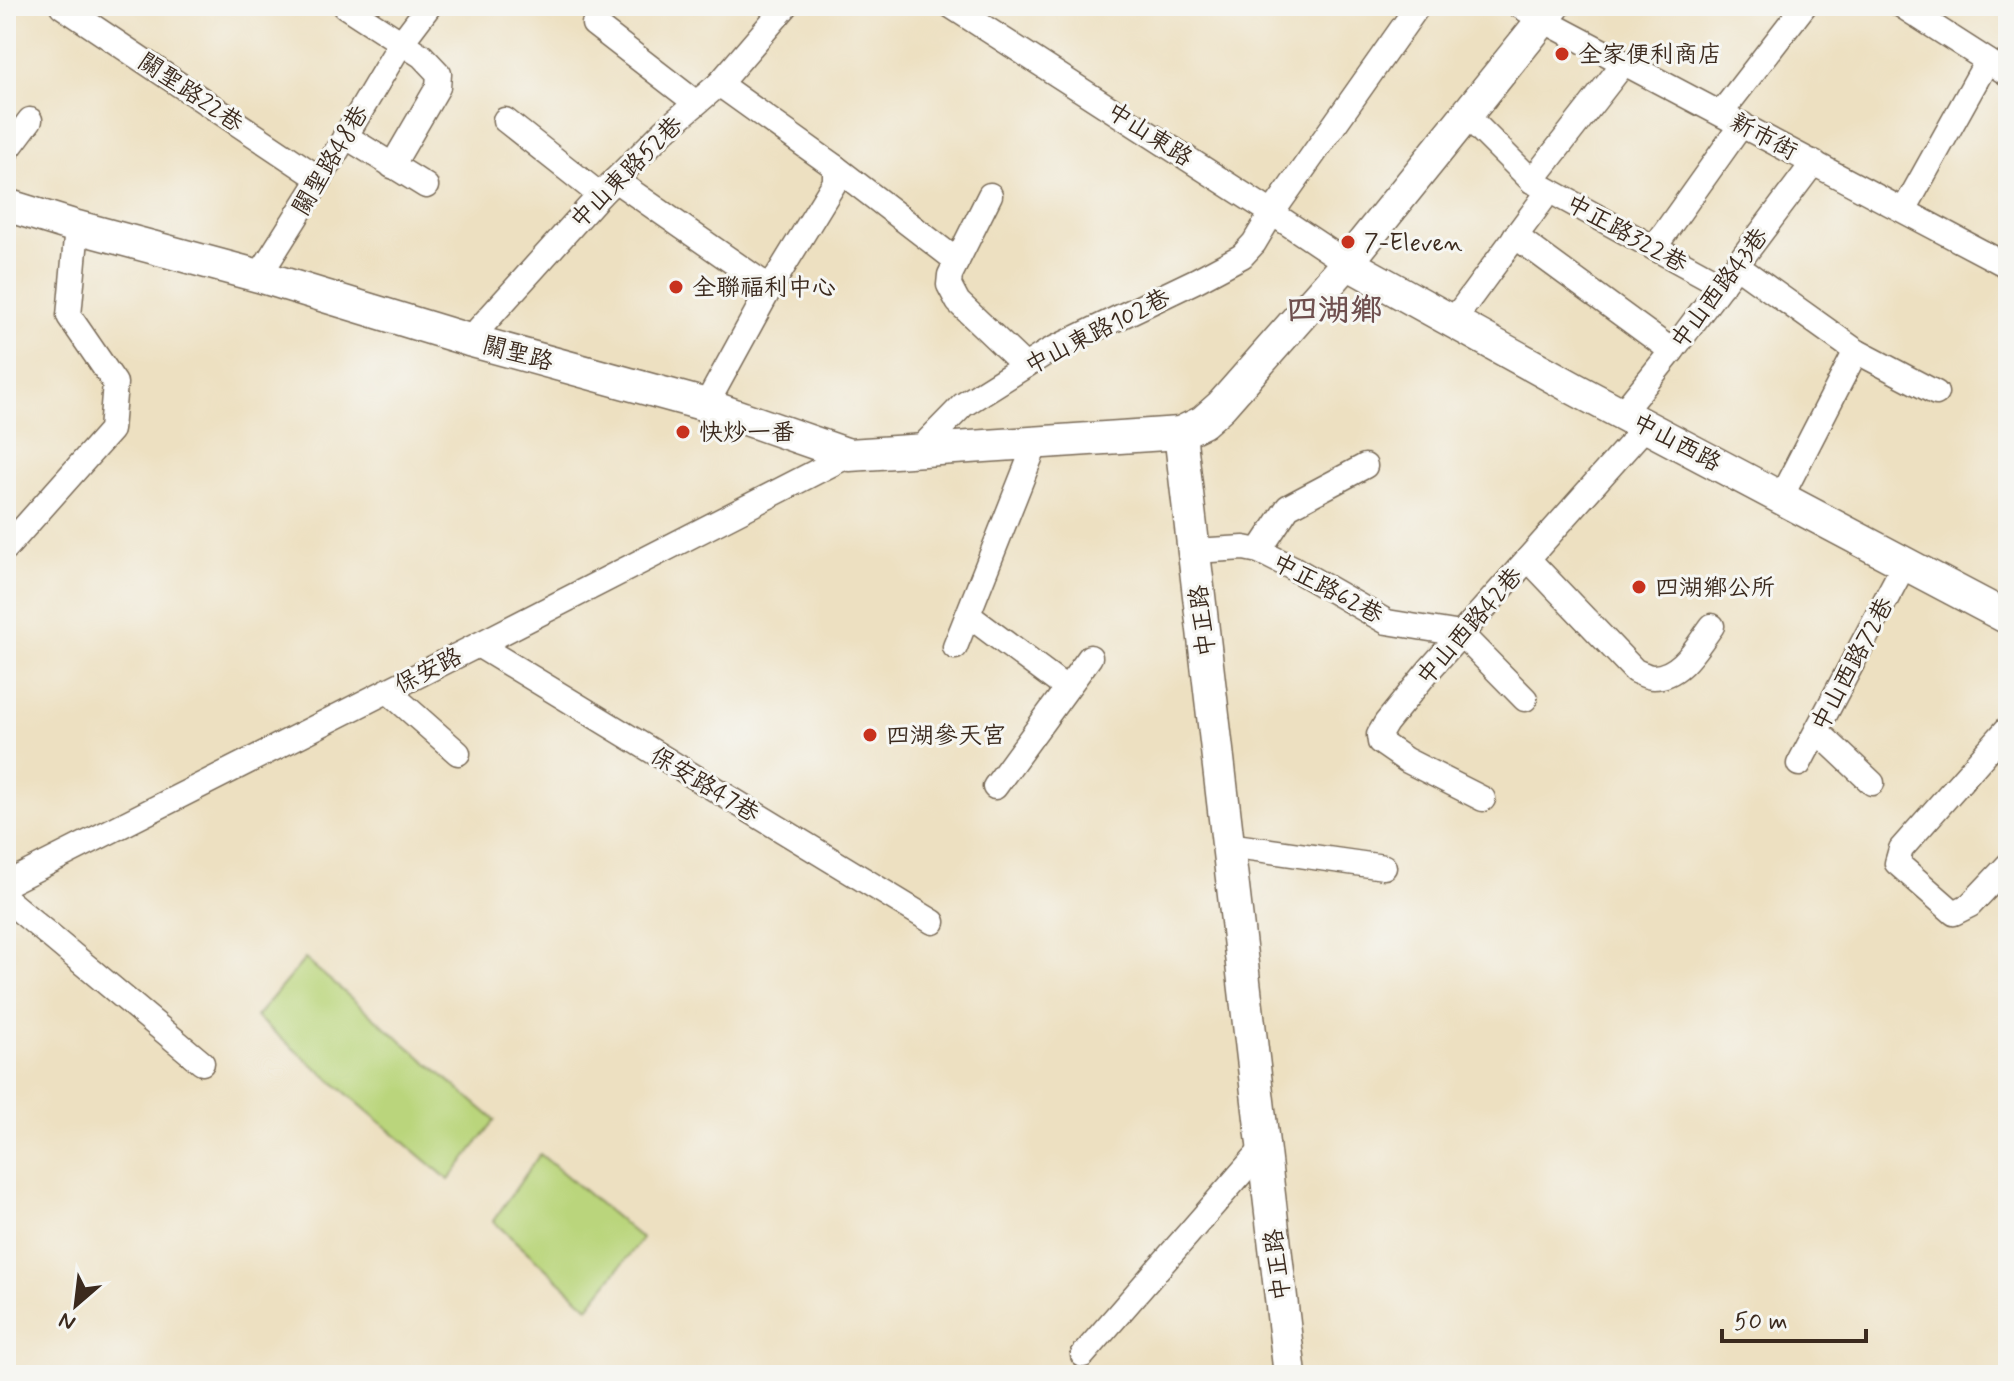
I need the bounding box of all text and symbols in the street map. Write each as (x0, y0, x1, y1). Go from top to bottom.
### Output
place label: 全家便利商店 (1578, 40, 1722, 71)
marker: 全家便利商店 (1553, 45, 1571, 63)
street label: 關聖路22巷 (132, 47, 249, 140)
street label: 中山東路 (1100, 96, 1198, 174)
street label: 關聖路48巷 (286, 100, 376, 222)
street label: 新市街 (1724, 107, 1802, 168)
street label: 中山東路52巷 (564, 110, 690, 236)
street label: 中正路322巷 (1560, 188, 1692, 280)
street label: 中山西路43巷 (1664, 222, 1776, 356)
place label: 7-Eleven (1364, 228, 1463, 259)
marker: 7-Eleven (1339, 233, 1357, 251)
place label: 全聯福利中心 (692, 273, 836, 304)
marker: 全聯福利中心 (667, 278, 685, 296)
street label: 中山東路102巷 (1020, 282, 1175, 382)
district label: 四湖鄉 (1286, 290, 1382, 332)
street label: 關聖路 (479, 330, 556, 379)
street label: 中山西路 (1627, 407, 1726, 480)
place label: 快炒一番 (699, 418, 795, 449)
marker: 快炒一番 (674, 423, 692, 441)
street label: 中正路62巷 (1267, 547, 1388, 631)
street label: 中山西路42巷 (1410, 561, 1530, 692)
place label: 四湖鄉公所 (1655, 573, 1775, 604)
marker: 四湖鄉公所 (1630, 578, 1648, 596)
street label: 中正路 (1184, 583, 1223, 658)
street label: 中山西路72巷 (1805, 592, 1902, 737)
street label: 保安路 (390, 641, 468, 701)
place label: 四湖參天宮 (886, 721, 1006, 752)
marker: 四湖參天宮 (861, 726, 879, 744)
street label: 保安路47巷 (644, 741, 765, 830)
street label: 中正路 (1259, 1227, 1298, 1302)
north arrow (36, 1265, 116, 1345)
scale bar (1722, 1293, 1866, 1343)
text: N (55, 1305, 81, 1337)
text: 50 m (1734, 1307, 1788, 1338)

